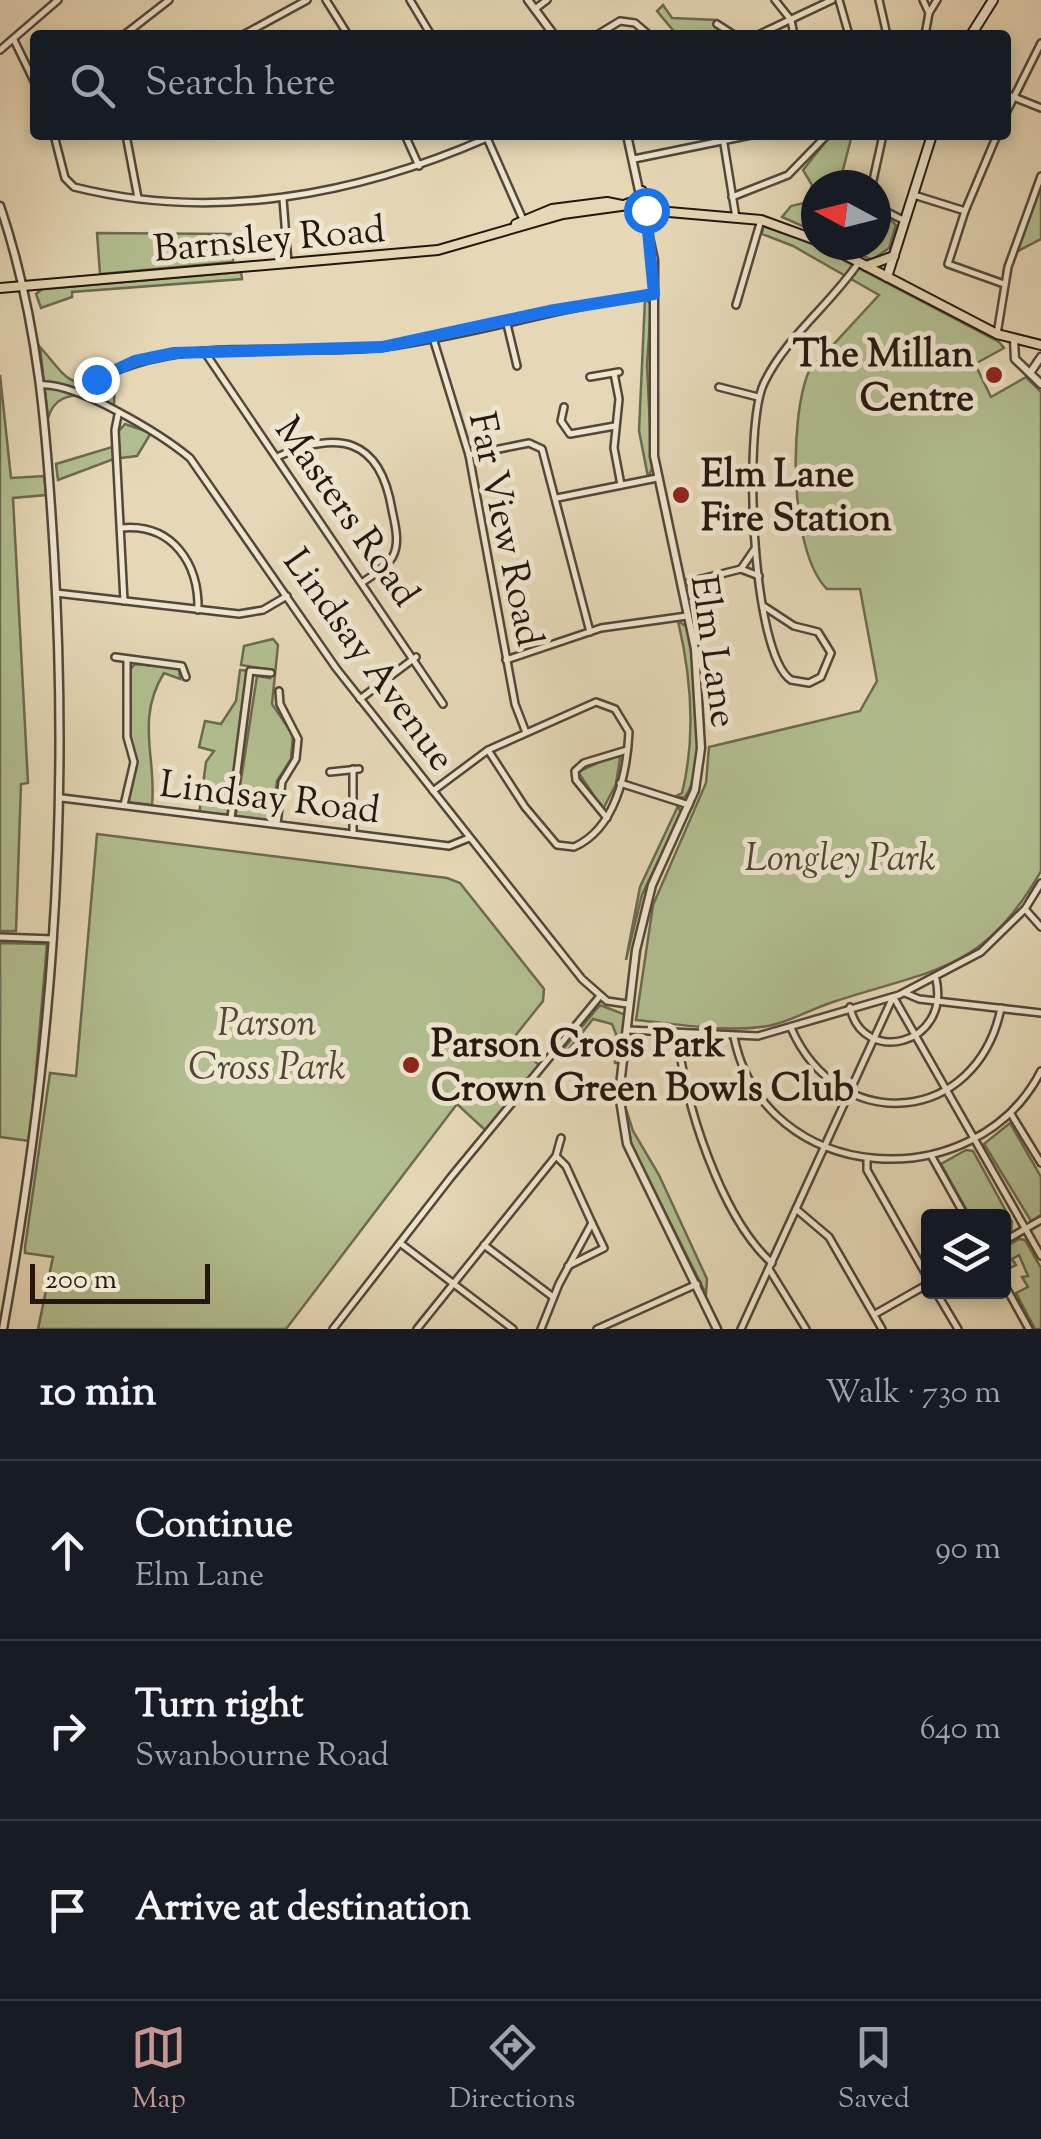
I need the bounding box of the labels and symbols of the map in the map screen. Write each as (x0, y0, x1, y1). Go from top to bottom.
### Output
north arrow (801, 170, 891, 260)
route start (624, 188, 670, 234)
street label: Barnsley Road (151, 205, 387, 279)
place label: The Millan Centre (793, 330, 975, 428)
route end (74, 357, 120, 403)
marker: The Millan Centre (983, 364, 1005, 386)
street label: Masters Road (259, 407, 430, 619)
street label: Far View Road (452, 408, 554, 652)
place label: Elm Lane Fire Station (701, 450, 892, 548)
marker: Elm Lane Fire Station (670, 484, 692, 506)
street label: Lindsay Avenue (268, 539, 466, 784)
street label: Elm Lane (674, 572, 748, 731)
street label: Lindsay Road (156, 760, 383, 840)
park label: Longley Park (744, 834, 936, 888)
park label: Parson Cross Park (188, 999, 346, 1097)
place label: Parson Cross Park Crown Green Bowls Club (431, 1020, 854, 1118)
marker: Parson Cross Park Crown Green Bowls Club (400, 1054, 422, 1076)
scale bar (30, 1259, 210, 1304)

